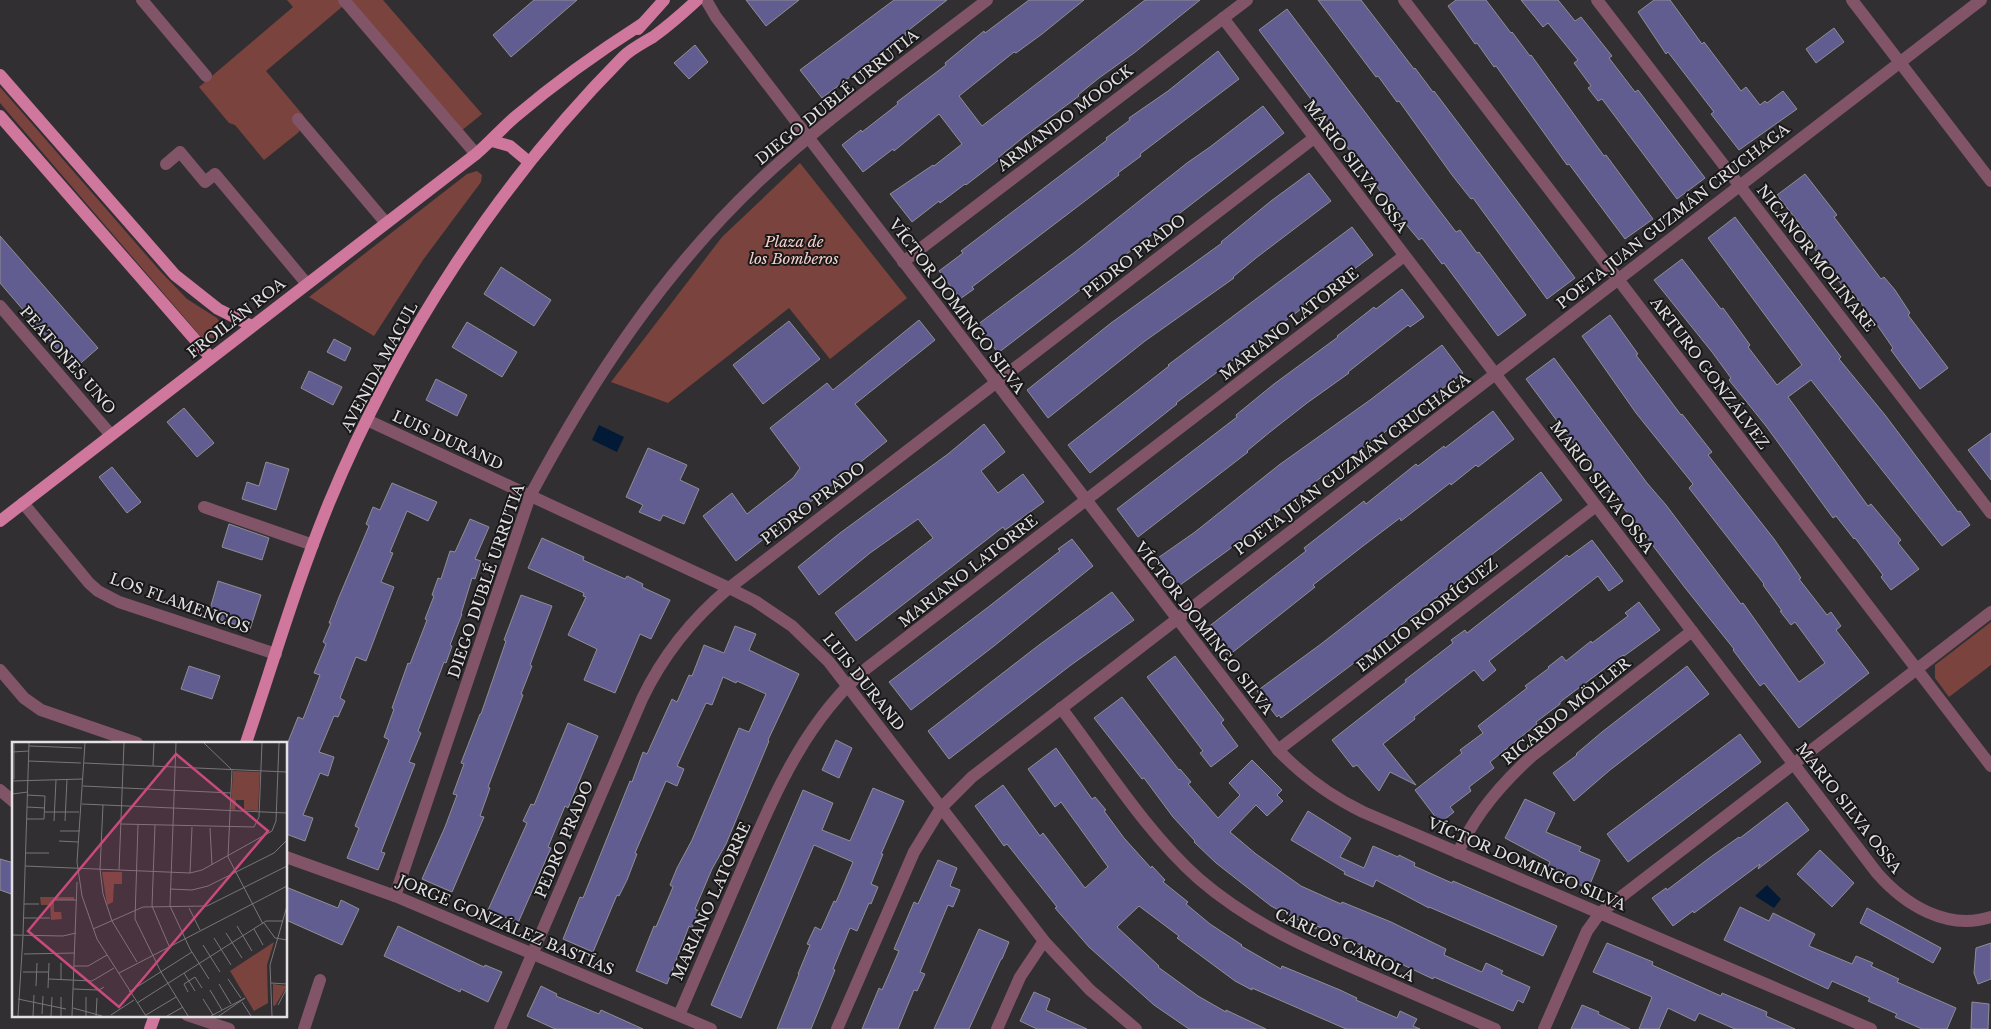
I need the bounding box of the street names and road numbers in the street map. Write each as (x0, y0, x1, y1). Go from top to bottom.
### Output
street label: DIEGO DUBLÉ URRUTIA (752, 25, 923, 169)
street label: ARMANDO MOOCK (993, 61, 1137, 176)
street label: MARIO SILVA OSSA (1300, 96, 1412, 236)
street label: POETA JUAN GUZMÁN CRUCHAGA (1553, 119, 1794, 313)
street label: NICANOR MOLINARE (1753, 181, 1879, 335)
street label: PEDRO PRADO (1079, 210, 1189, 302)
street label: VÍCTOR DOMINGO SILVA (884, 214, 1029, 397)
street label: MARIANO LATORRE (1216, 264, 1362, 384)
street label: FROILÁN ROA (183, 274, 289, 362)
street label: ARTURO GONZÁLVEZ (1646, 292, 1773, 453)
street label: AVENIDA MACUL (336, 299, 421, 436)
street label: PEATONES UNO (16, 302, 120, 418)
street label: POETA JUAN GUZMÁN CRUCHAGA (1230, 369, 1474, 559)
street label: LUIS DURAND (390, 406, 506, 474)
street label: MARIO SILVA OSSA (1546, 417, 1658, 557)
street label: PEDRO PRADO (757, 458, 869, 548)
street label: DIEGO DUBLÉ URRUTIA (444, 481, 528, 681)
street label: MARIANO LATORRE (895, 511, 1041, 631)
street label: VÍCTOR DOMINGO SILVA (1130, 537, 1278, 718)
street label: EMILIO RODRÍGUEZ (1353, 554, 1501, 676)
street label: LOS FLAMENCOS (107, 569, 253, 637)
street label: LUIS DURAND (819, 629, 909, 735)
street label: RICARDO MÖLLER (1498, 653, 1635, 769)
street label: MARIO SILVA OSSA (1792, 739, 1906, 877)
street label: PEDRO PRADO (531, 778, 597, 900)
street label: VÍCTOR DOMINGO SILVA (1424, 813, 1629, 915)
street label: MARIANO LATORRE (668, 819, 755, 983)
street label: JORGE GONZÁLEZ BASTÍAS (393, 870, 617, 979)
street label: CARLOS CARIOLA (1272, 904, 1418, 986)

